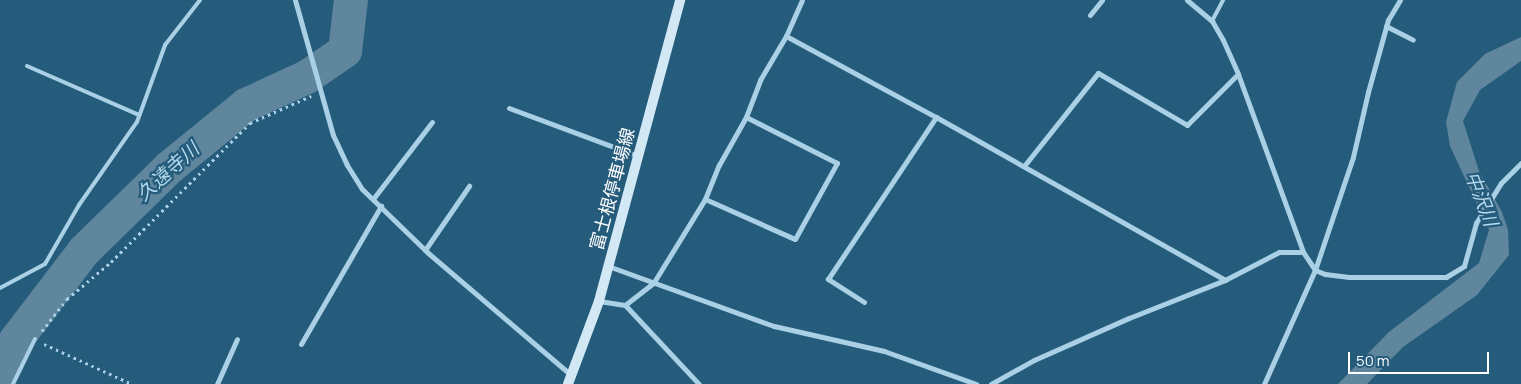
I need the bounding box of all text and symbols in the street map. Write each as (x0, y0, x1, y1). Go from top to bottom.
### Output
street label: 富士根停車場線 (585, 125, 639, 253)
water label: 久遠寺川 (132, 138, 204, 206)
water label: 中沢川 (1460, 168, 1502, 230)
scale bar (1351, 342, 1492, 374)
text: 50 m (1356, 350, 1390, 371)

